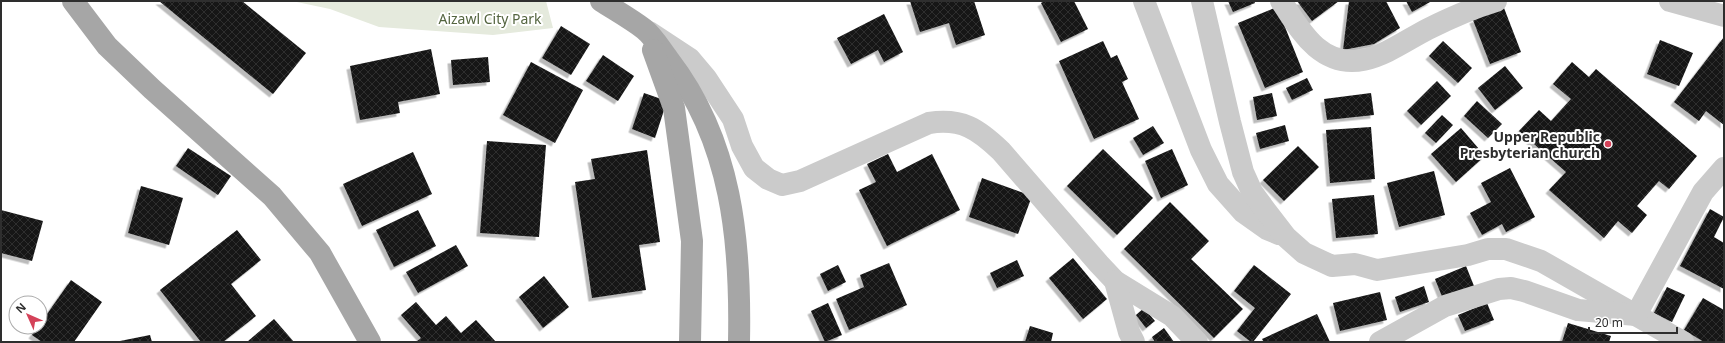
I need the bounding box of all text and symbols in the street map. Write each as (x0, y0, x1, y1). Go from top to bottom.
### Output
park label: Aizawl City Park (438, 9, 542, 28)
place label: Upper Republic Presbyterian church (1460, 127, 1600, 162)
marker: Upper Republic Presbyterian church (1603, 139, 1613, 149)
north arrow (8, 295, 48, 335)
text: N (12, 299, 29, 316)
scale bar (1589, 309, 1677, 335)
text: 20 m (1595, 314, 1623, 331)

